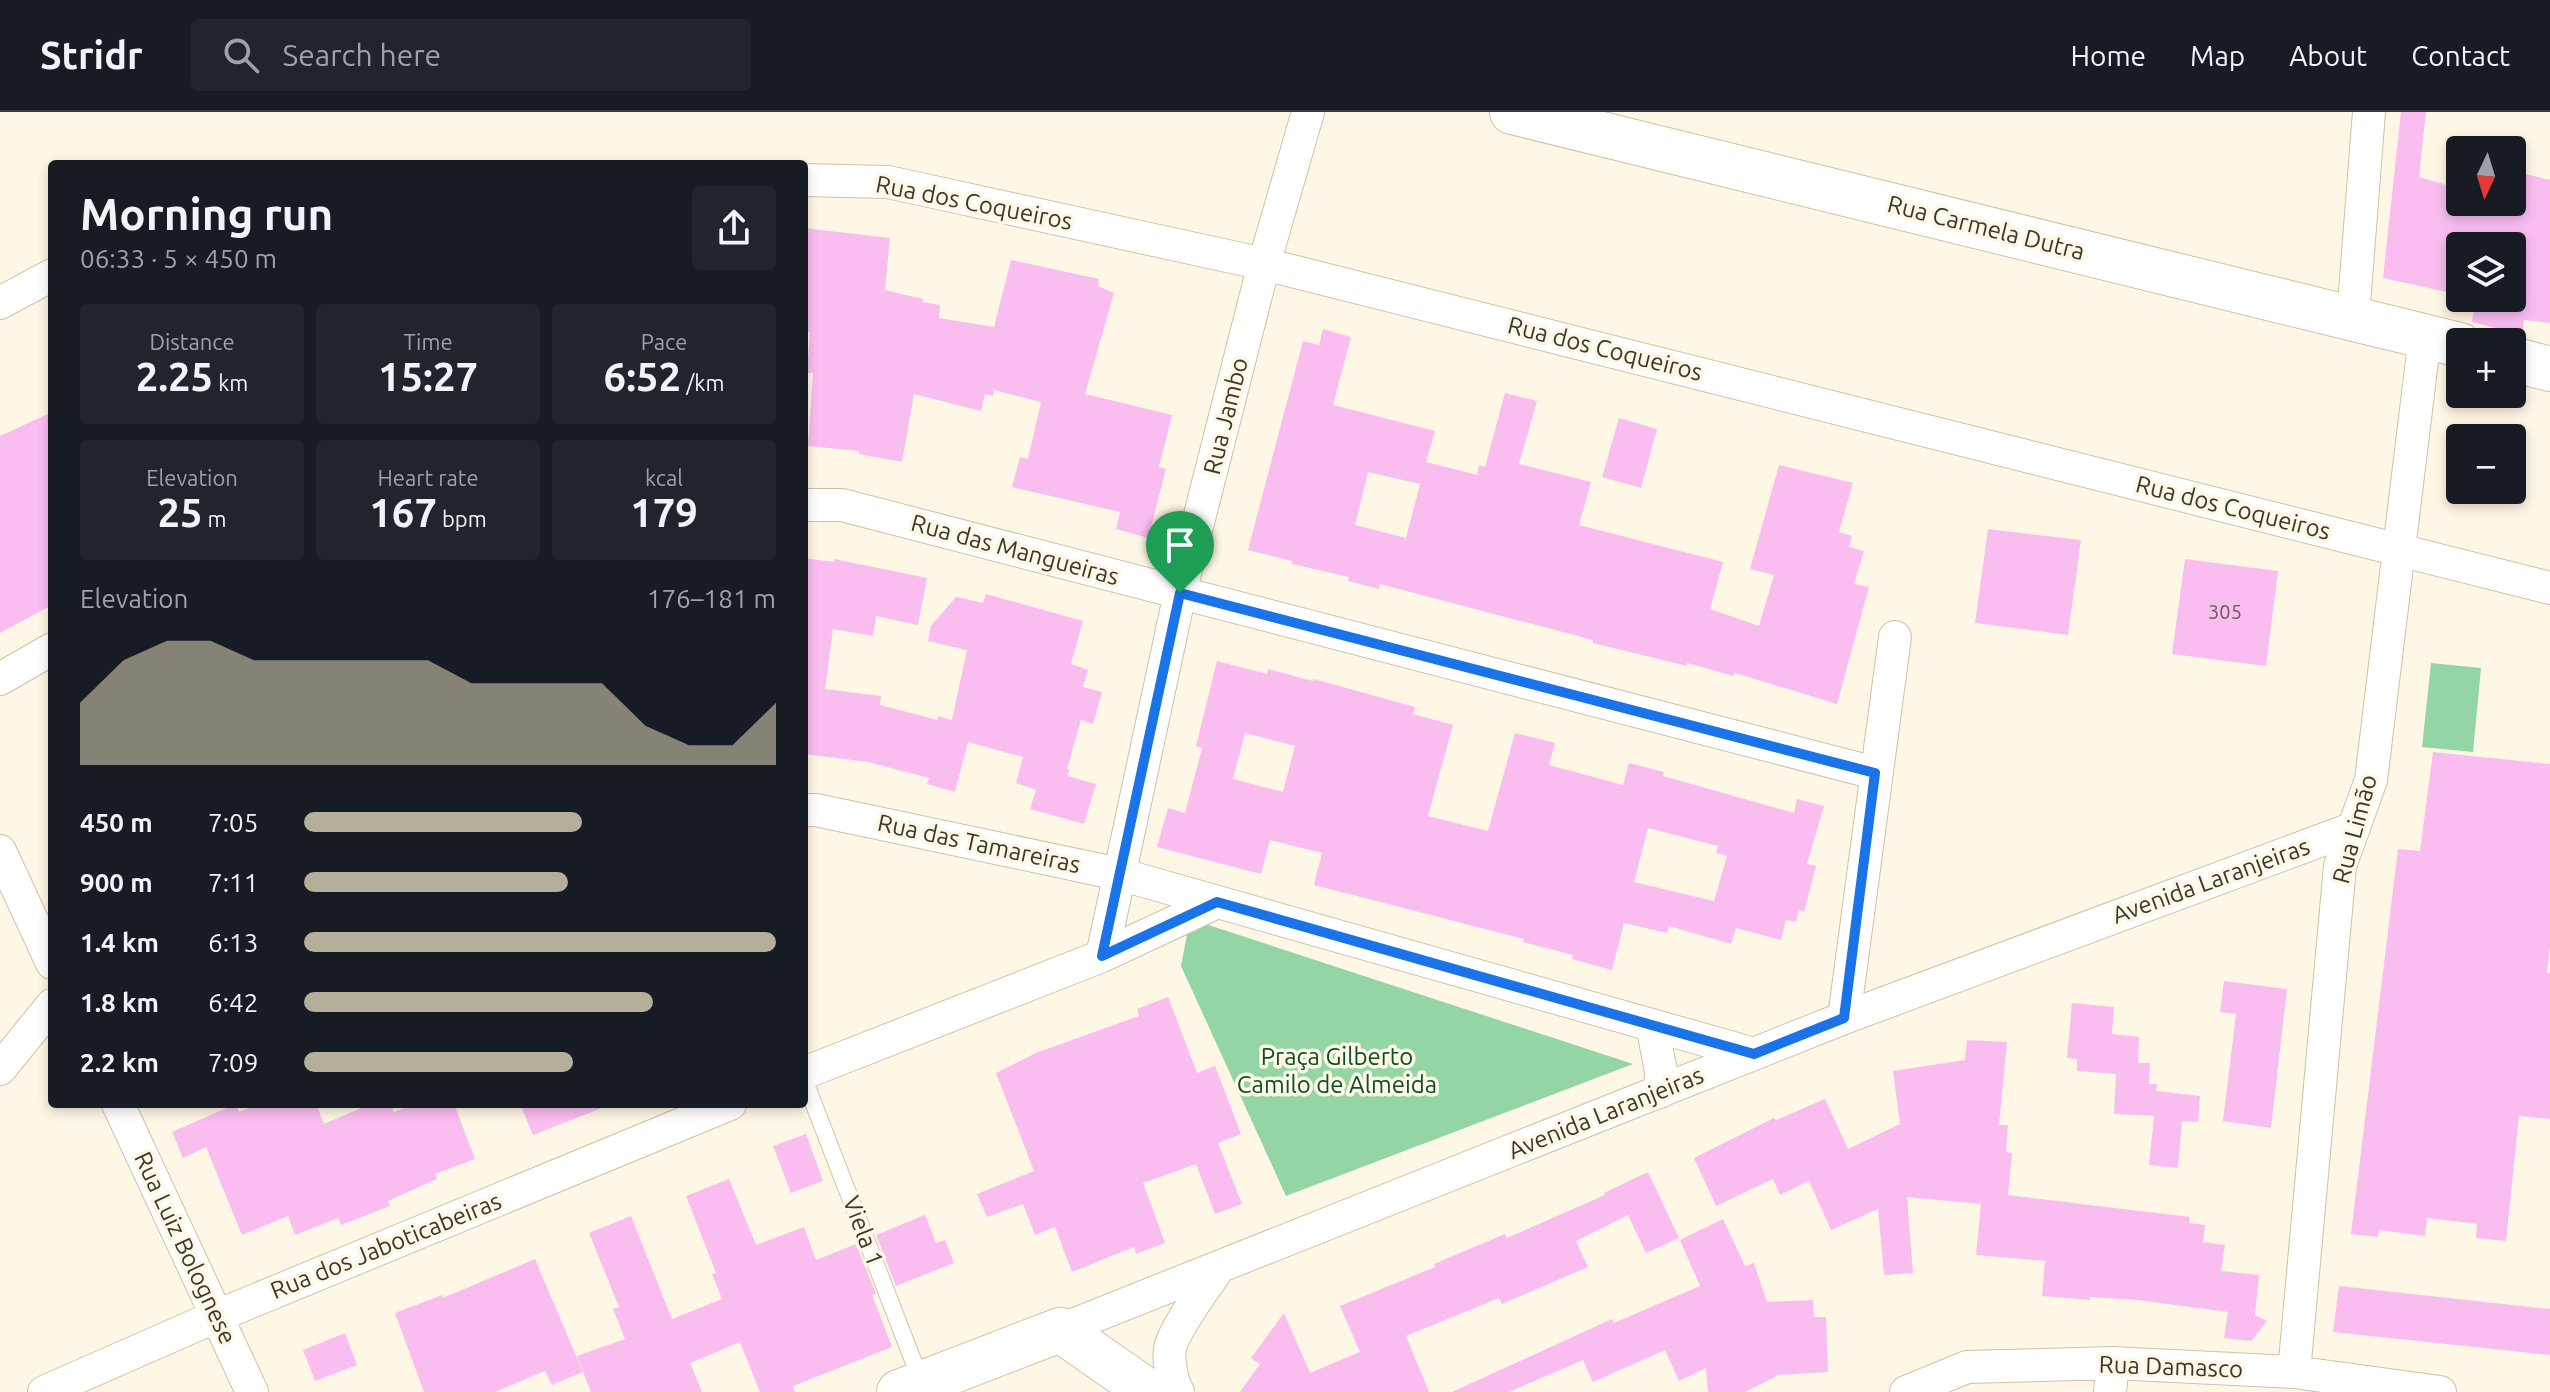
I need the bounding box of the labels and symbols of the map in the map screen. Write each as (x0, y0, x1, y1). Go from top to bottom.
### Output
north arrow (2446, 136, 2526, 216)
street label: Rua dos Coqueiros (874, 170, 1075, 235)
street label: Rua Carmela Dutra (1885, 190, 2088, 265)
street label: Rua dos Coqueiros (1505, 311, 1705, 386)
street label: Rua Jambo (1198, 355, 1253, 477)
street label: Rua dos Coqueiros (2133, 470, 2333, 545)
street label: Rua das Mangueiras (908, 509, 1122, 590)
pin (1146, 511, 1214, 593)
house number: 305 (2208, 600, 2242, 623)
street label: Rua Limão (2327, 771, 2382, 886)
street label: Rua das Tamareiras (875, 809, 1083, 878)
street label: Avenida Laranjeiras (2108, 832, 2313, 929)
park label: Praça Gilberto Camilo de Almeida (1237, 1043, 1437, 1098)
street label: Avenida Laranjeiras (1504, 1061, 1707, 1164)
street label: Rua Luiz Bolognese (129, 1147, 242, 1348)
street label: Rua dos Jaboticabeiras (267, 1187, 505, 1304)
street label: Viela 1 (838, 1192, 889, 1270)
street label: Rua Damasco (2098, 1350, 2244, 1383)

